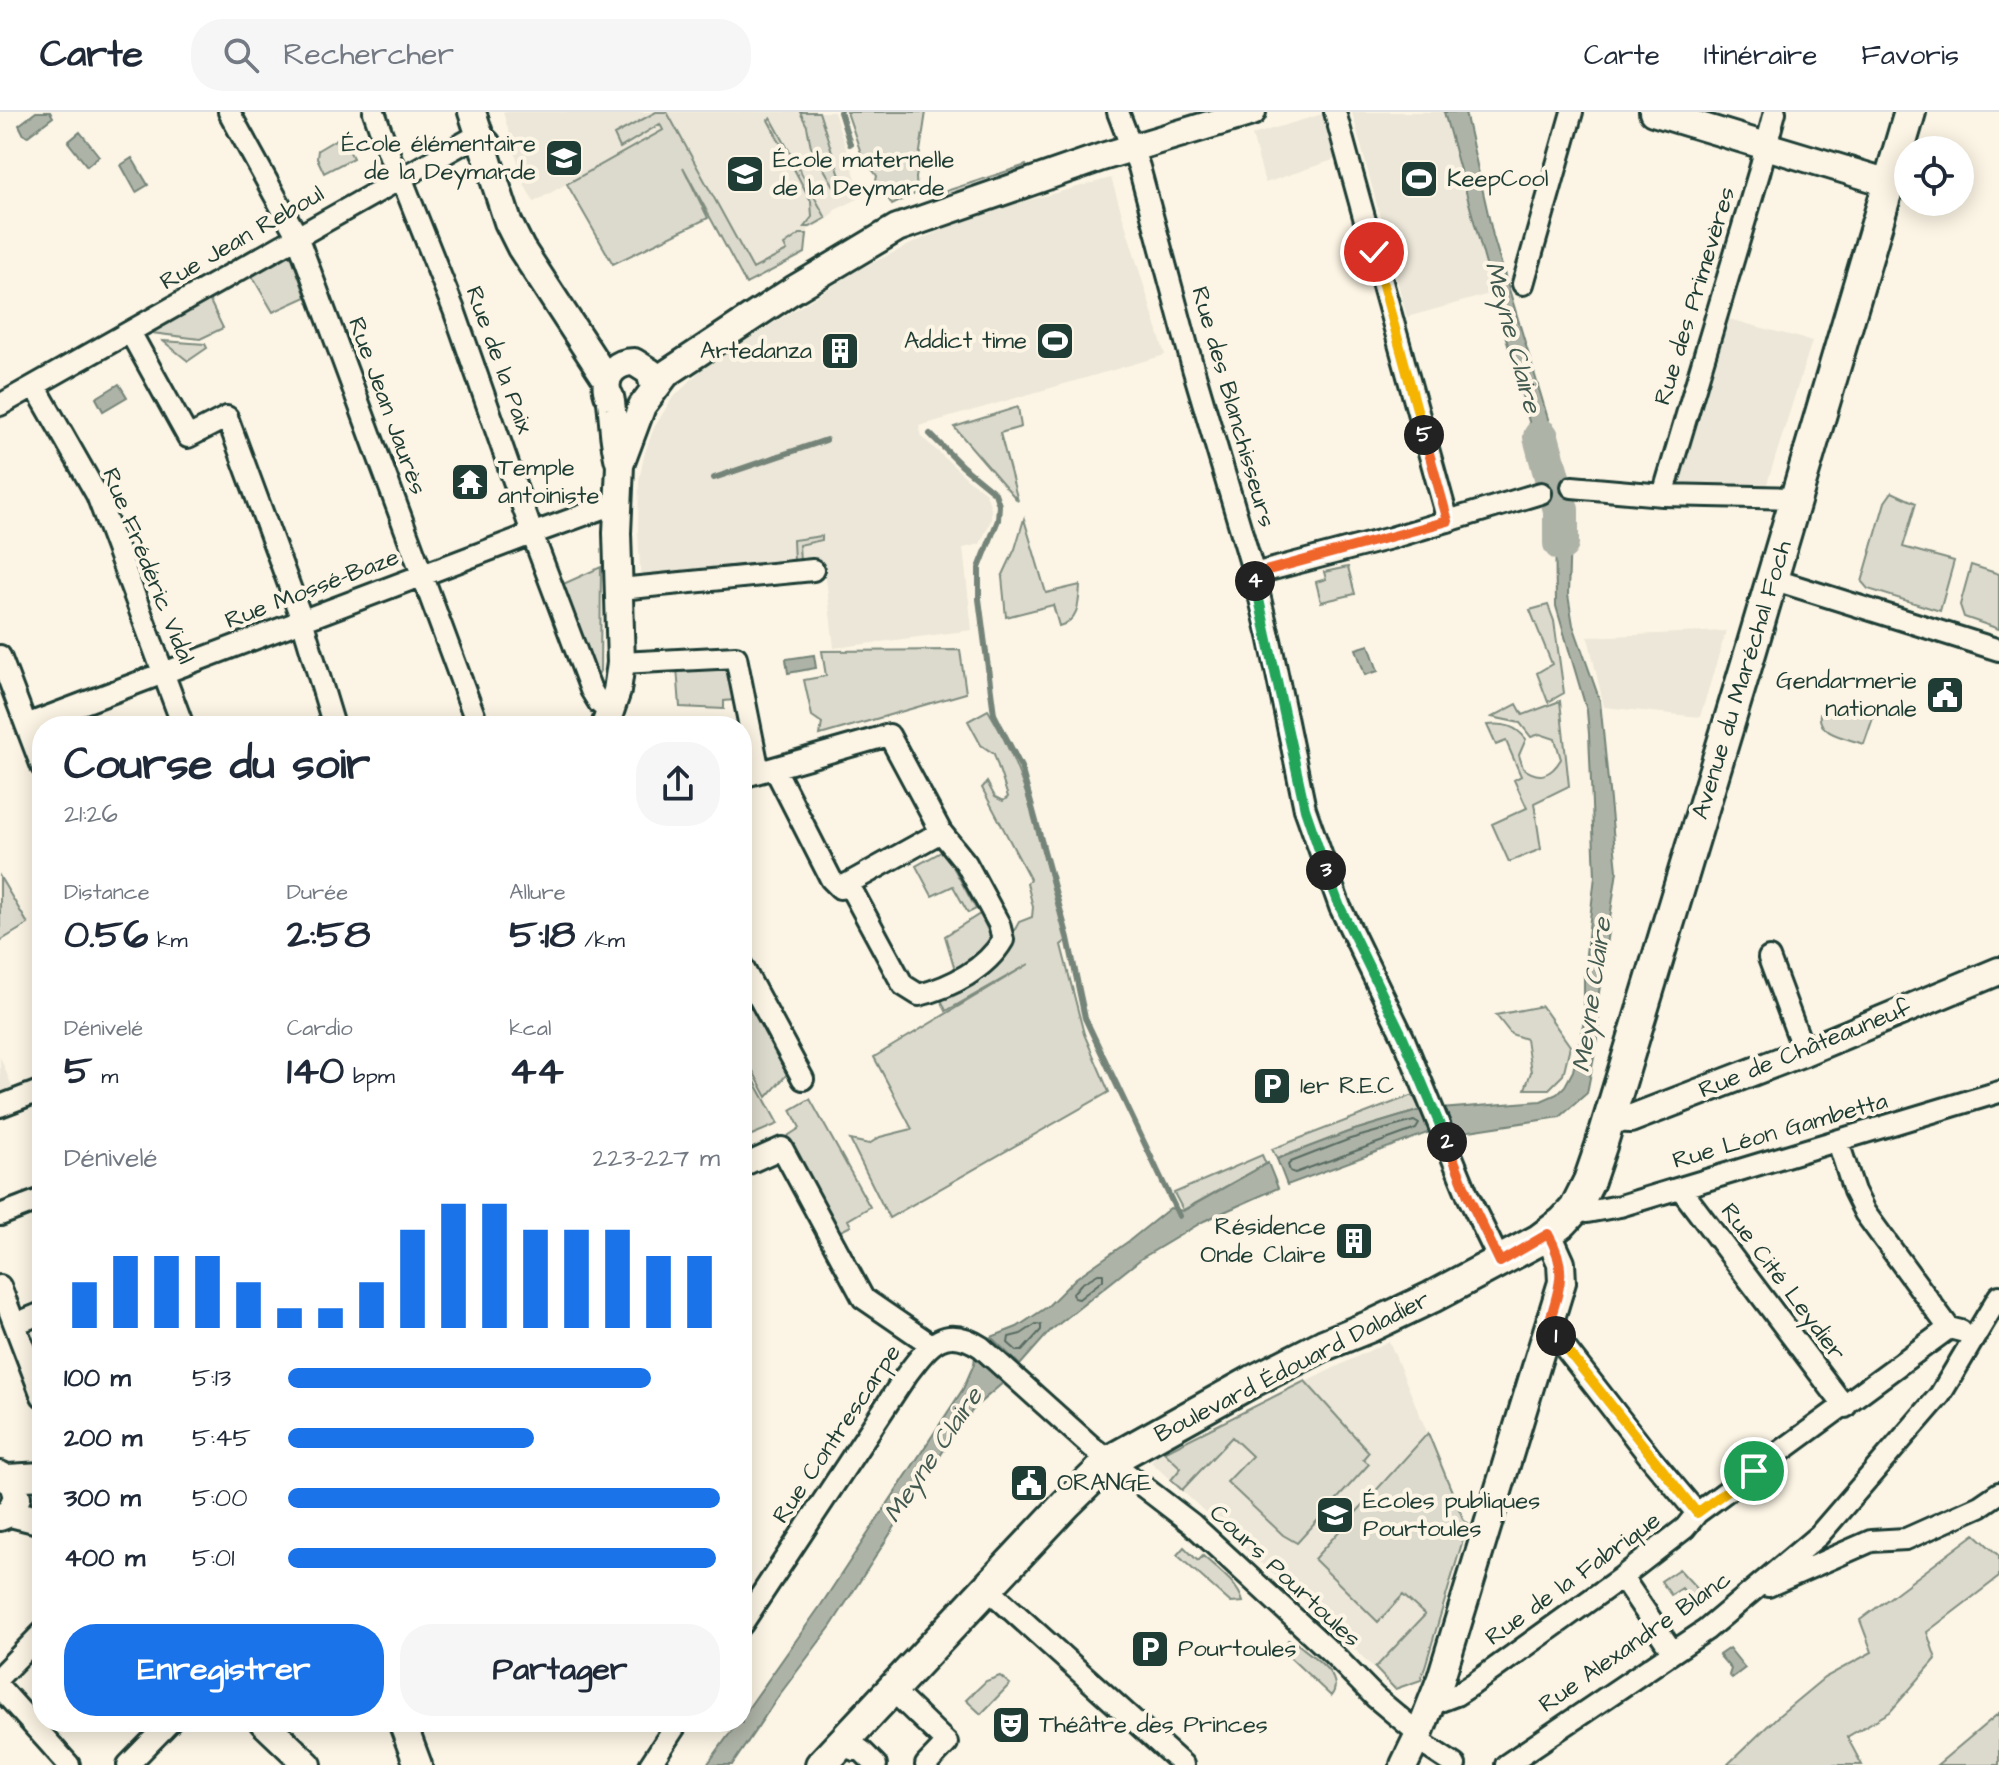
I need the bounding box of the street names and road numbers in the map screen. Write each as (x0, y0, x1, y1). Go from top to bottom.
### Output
street label: Rue Jean Reboul (154, 177, 330, 299)
street label: Rue des Primevères (1646, 183, 1744, 409)
street label: Rue de la Paix (457, 281, 542, 439)
street label: Rue des Blanchisseurs (1182, 283, 1284, 531)
street label: Rue Jean Jaurès (339, 312, 435, 500)
street label: Rue Frédéric Vidal (93, 463, 203, 669)
street label: Avenue du Maréchal Foch (1683, 536, 1801, 824)
street label: Rue Mossé-Baze (220, 540, 404, 638)
street label: Rue de Châteauneuf (1694, 991, 1917, 1107)
street label: Rue Léon Gambetta (1669, 1084, 1891, 1178)
street label: Rue Cité Leydier (1712, 1196, 1854, 1369)
street label: Boulevard Édouard Daladier (1148, 1283, 1436, 1451)
street label: Rue Contrescarpe (764, 1338, 910, 1530)
street label: Cours Pourtoules (1204, 1499, 1366, 1653)
street label: Rue de la Fabrique (1478, 1504, 1668, 1654)
street label: Rue Alexandre Blanc (1532, 1563, 1738, 1721)

